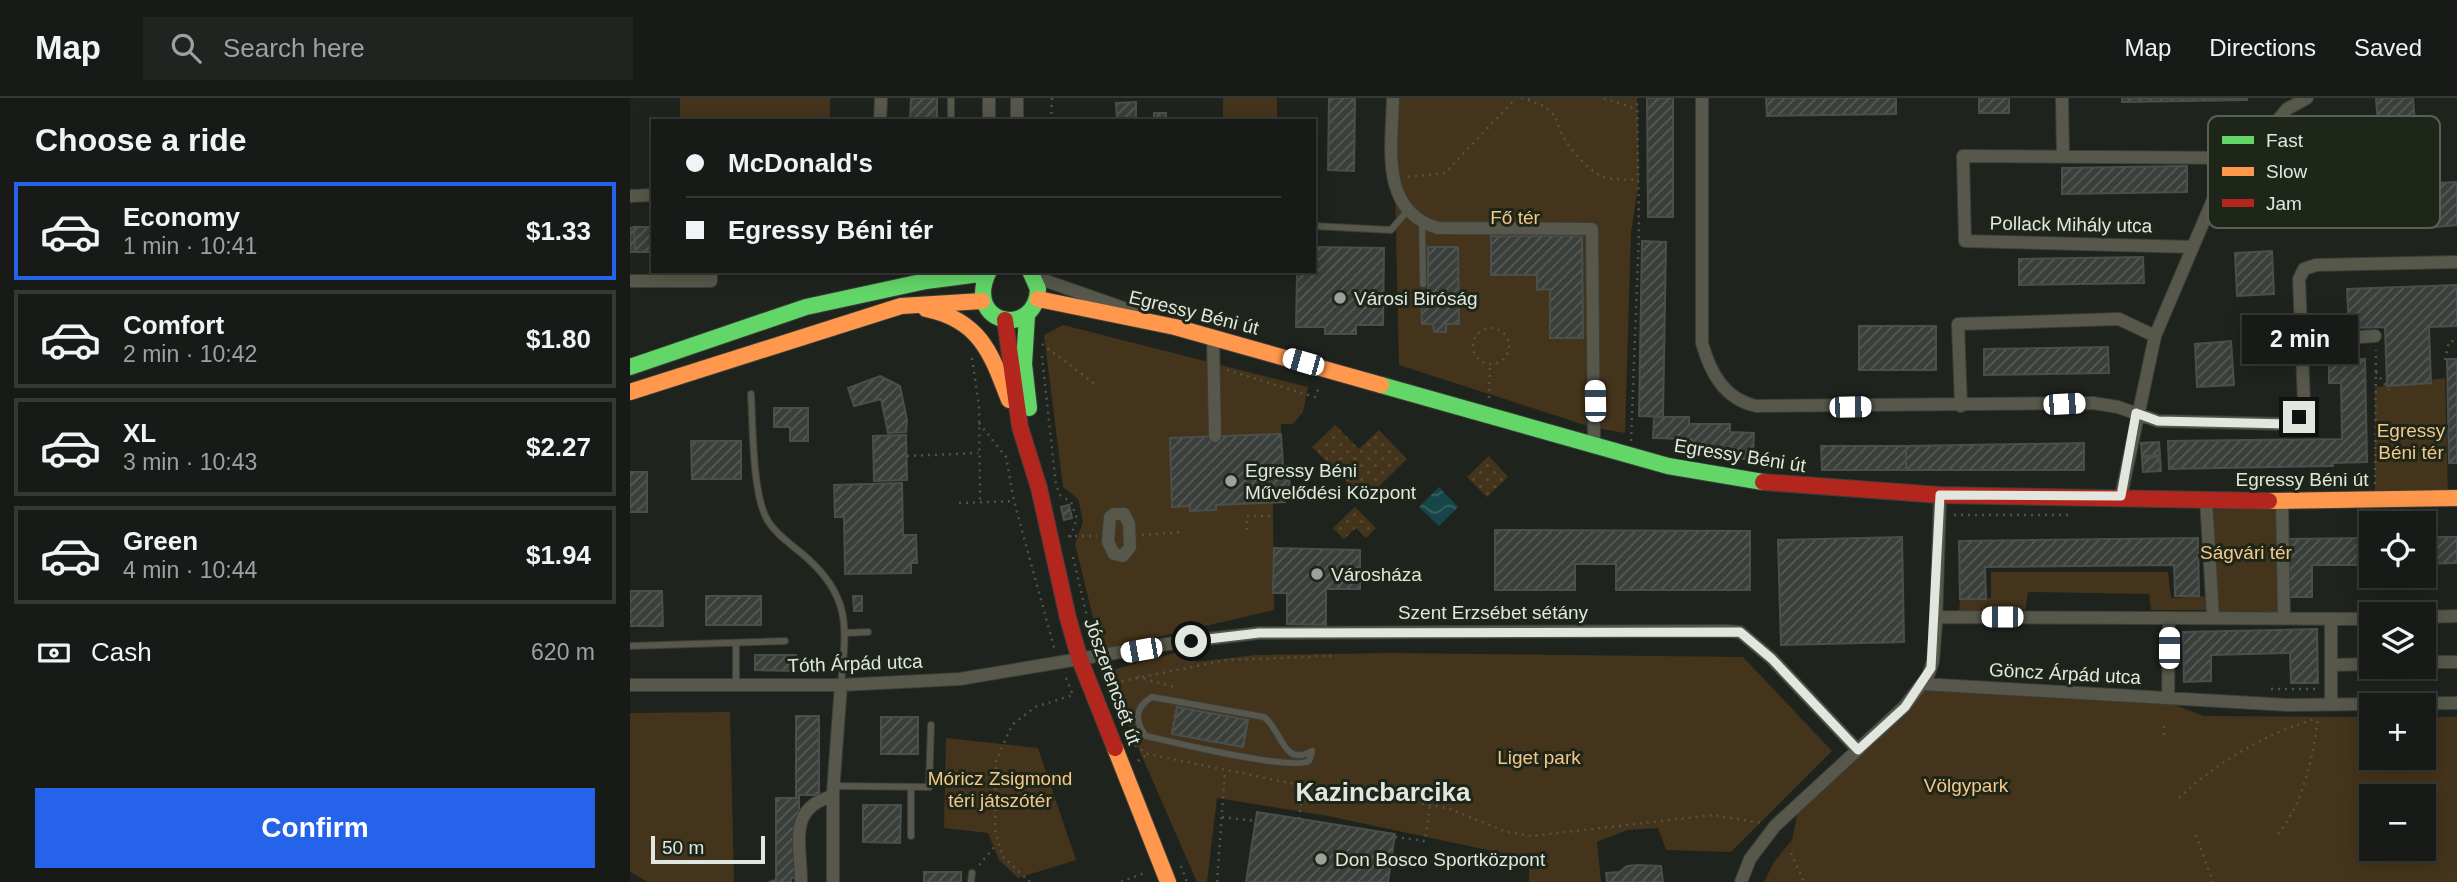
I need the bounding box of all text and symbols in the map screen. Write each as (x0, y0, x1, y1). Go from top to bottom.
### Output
search box (143, 17, 633, 80)
text: Map (35, 29, 101, 66)
icon: search (167, 29, 205, 67)
text: Search here (223, 33, 365, 63)
text: Map (2125, 34, 2171, 61)
text: Directions (2209, 34, 2316, 61)
text: Saved (2354, 34, 2422, 61)
legend (2208, 116, 2440, 228)
text: Choose a ride (35, 122, 247, 158)
text: Fast (2266, 130, 2304, 151)
text: McDonald's (728, 148, 873, 178)
text: Slow (2266, 161, 2307, 182)
text: Jam (2266, 193, 2302, 214)
icon: car (39, 200, 102, 263)
text: Economy (123, 202, 240, 232)
park label: Fő tér (1490, 207, 1540, 228)
street label: Pollack Mihály utca (1990, 213, 2153, 236)
text: Egressy Béni tér (728, 215, 933, 245)
text: $1.33 (526, 216, 591, 246)
text: 1 min · 10:41 (123, 233, 257, 259)
street label: Egressy Béni út (1127, 286, 1262, 339)
place label: Városi Biróság (1354, 288, 1478, 309)
marker: Városi Biróság (1332, 290, 1348, 306)
icon: car (39, 308, 102, 371)
text: Comfort (123, 310, 224, 340)
callout: 2 min (2241, 316, 2357, 364)
text: $1.80 (526, 324, 591, 354)
text: 2 min (2270, 326, 2330, 352)
text: 2 min · 10:42 (123, 341, 257, 367)
car (1280, 346, 1327, 378)
car (1585, 380, 1606, 422)
car (2043, 392, 2086, 416)
car (1829, 396, 1872, 418)
route end (2283, 401, 2315, 433)
icon: car (39, 416, 102, 479)
text: XL (123, 418, 156, 448)
park label: Egressy Béni tér (2377, 420, 2446, 463)
text: $2.27 (526, 432, 591, 462)
street label: Egressy Béni út (1673, 435, 1808, 476)
text: 3 min · 10:43 (123, 449, 257, 475)
place label: Egressy Béni Művelődési Központ (1245, 460, 1417, 503)
street label: Egressy Béni út (2235, 469, 2369, 490)
marker: Egressy Béni Művelődési Központ (1223, 473, 1239, 489)
map controls (2359, 511, 2436, 861)
button: locate (2359, 511, 2436, 588)
icon: car (39, 524, 102, 587)
text: Green (123, 526, 198, 556)
text: $1.94 (526, 540, 591, 570)
park label: Ságvári tér (2200, 542, 2293, 563)
text: 4 min · 10:44 (123, 557, 257, 583)
place label: Városháza (1331, 564, 1422, 585)
marker: Városháza (1309, 566, 1325, 582)
street label: Szent Erzsébet sétány (1398, 602, 1589, 623)
button: layers (2359, 602, 2436, 679)
car (1982, 607, 2024, 628)
street label: Jószerencsét út (1080, 615, 1145, 748)
route start (1175, 625, 1207, 657)
car (2159, 627, 2180, 669)
icon: cash (35, 634, 73, 672)
car (1119, 636, 1164, 664)
text: Cash (91, 637, 152, 667)
text: 620 m (531, 639, 595, 665)
street label: Tóth Árpád utca (787, 651, 923, 676)
street label: Göncz Árpád utca (1988, 659, 2142, 688)
button: + (2359, 693, 2436, 770)
park label: Liget park (1497, 747, 1581, 768)
park label: Móricz Zsigmond téri játszótér (928, 768, 1072, 811)
park label: Völgypark (1924, 775, 2009, 796)
district label: Kazincbarcika (1296, 777, 1471, 807)
button: − (2359, 784, 2436, 861)
button: Confirm (35, 788, 595, 868)
scale bar (651, 833, 765, 865)
text: 50 m (662, 837, 704, 858)
place label: Don Bosco Sportközpont (1335, 849, 1546, 870)
marker: Don Bosco Sportközpont (1313, 851, 1329, 867)

